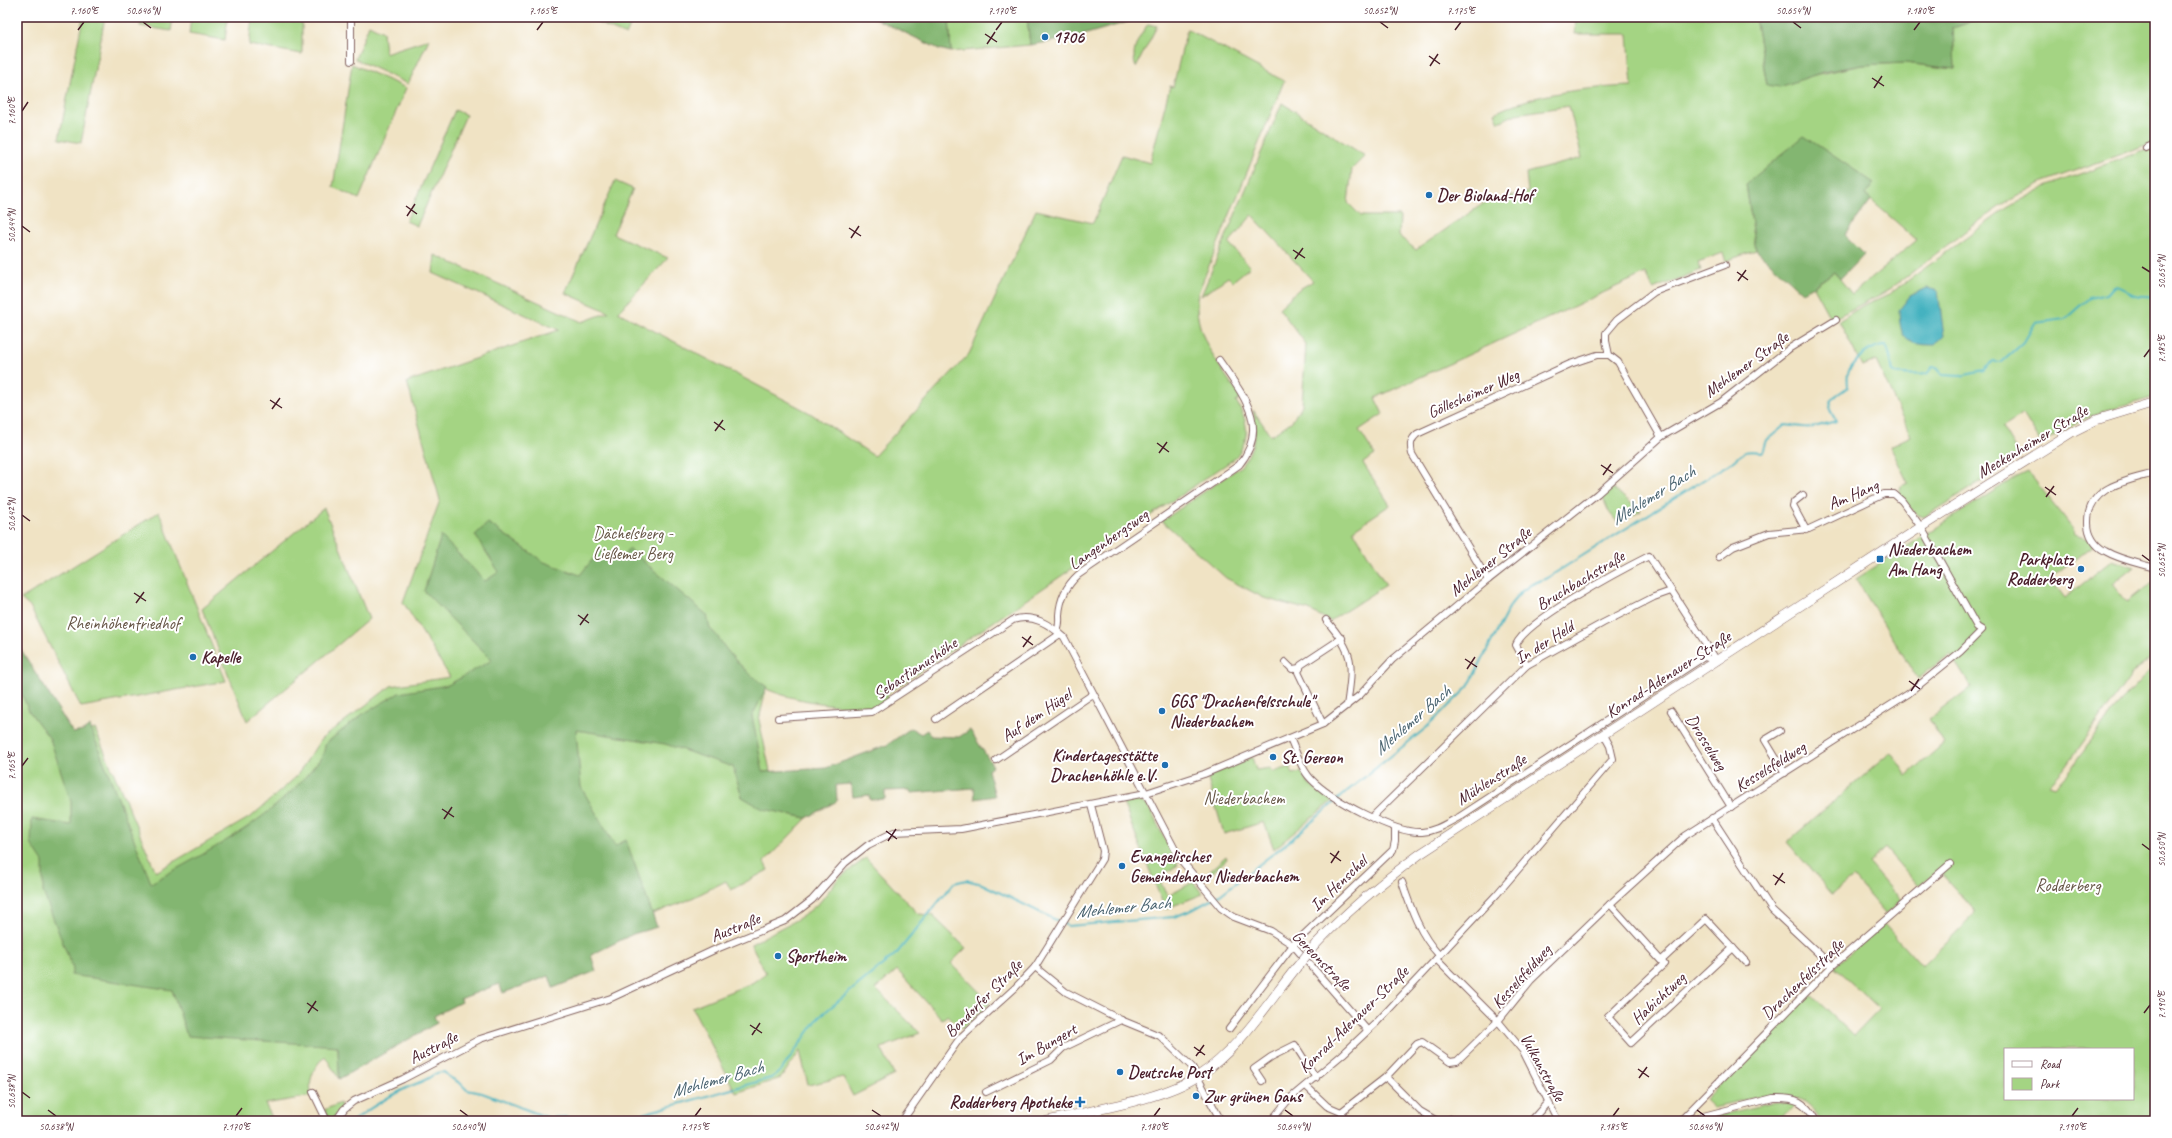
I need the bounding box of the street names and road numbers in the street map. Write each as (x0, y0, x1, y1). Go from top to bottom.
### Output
street label: Mehlemer Straße (1700, 326, 1794, 402)
street label: Göllesheimer Weg (1424, 364, 1523, 423)
street label: Meckenheimer Straße (1973, 399, 2093, 483)
street label: Am Hang (1825, 474, 1883, 514)
street label: Langenbergsweg (1064, 504, 1153, 575)
street label: Mehlemer Straße (1445, 521, 1537, 601)
street label: Bruchbachstraße (1532, 545, 1630, 615)
street label: In der Held (1511, 614, 1580, 669)
street label: Konrad-Adenauer-Straße (1602, 625, 1736, 723)
street label: Sebastianushöhe (869, 632, 962, 704)
street label: Auf dem Hügel (997, 683, 1078, 746)
street label: Drosselweg (1681, 710, 1733, 775)
street label: Kesselsfeldweg (1731, 736, 1810, 796)
street label: Mühlenstraße (1452, 748, 1531, 810)
street label: Im Henschel (1305, 849, 1373, 916)
street label: Austraße (707, 908, 764, 947)
street label: Gereonstraße (1288, 926, 1357, 996)
street label: Drachenfelsstraße (1757, 934, 1849, 1024)
street label: Kesselsfeldweg (1487, 939, 1556, 1013)
street label: Bondorfer Straße (940, 954, 1028, 1042)
street label: Konrad-Adenauer-Straße (1294, 960, 1414, 1077)
street label: Habichtweg (1627, 967, 1691, 1029)
street label: Im Bungert (1012, 1018, 1082, 1070)
street label: Austraße (406, 1026, 462, 1068)
street label: Vulkanstraße (1515, 1030, 1571, 1106)

